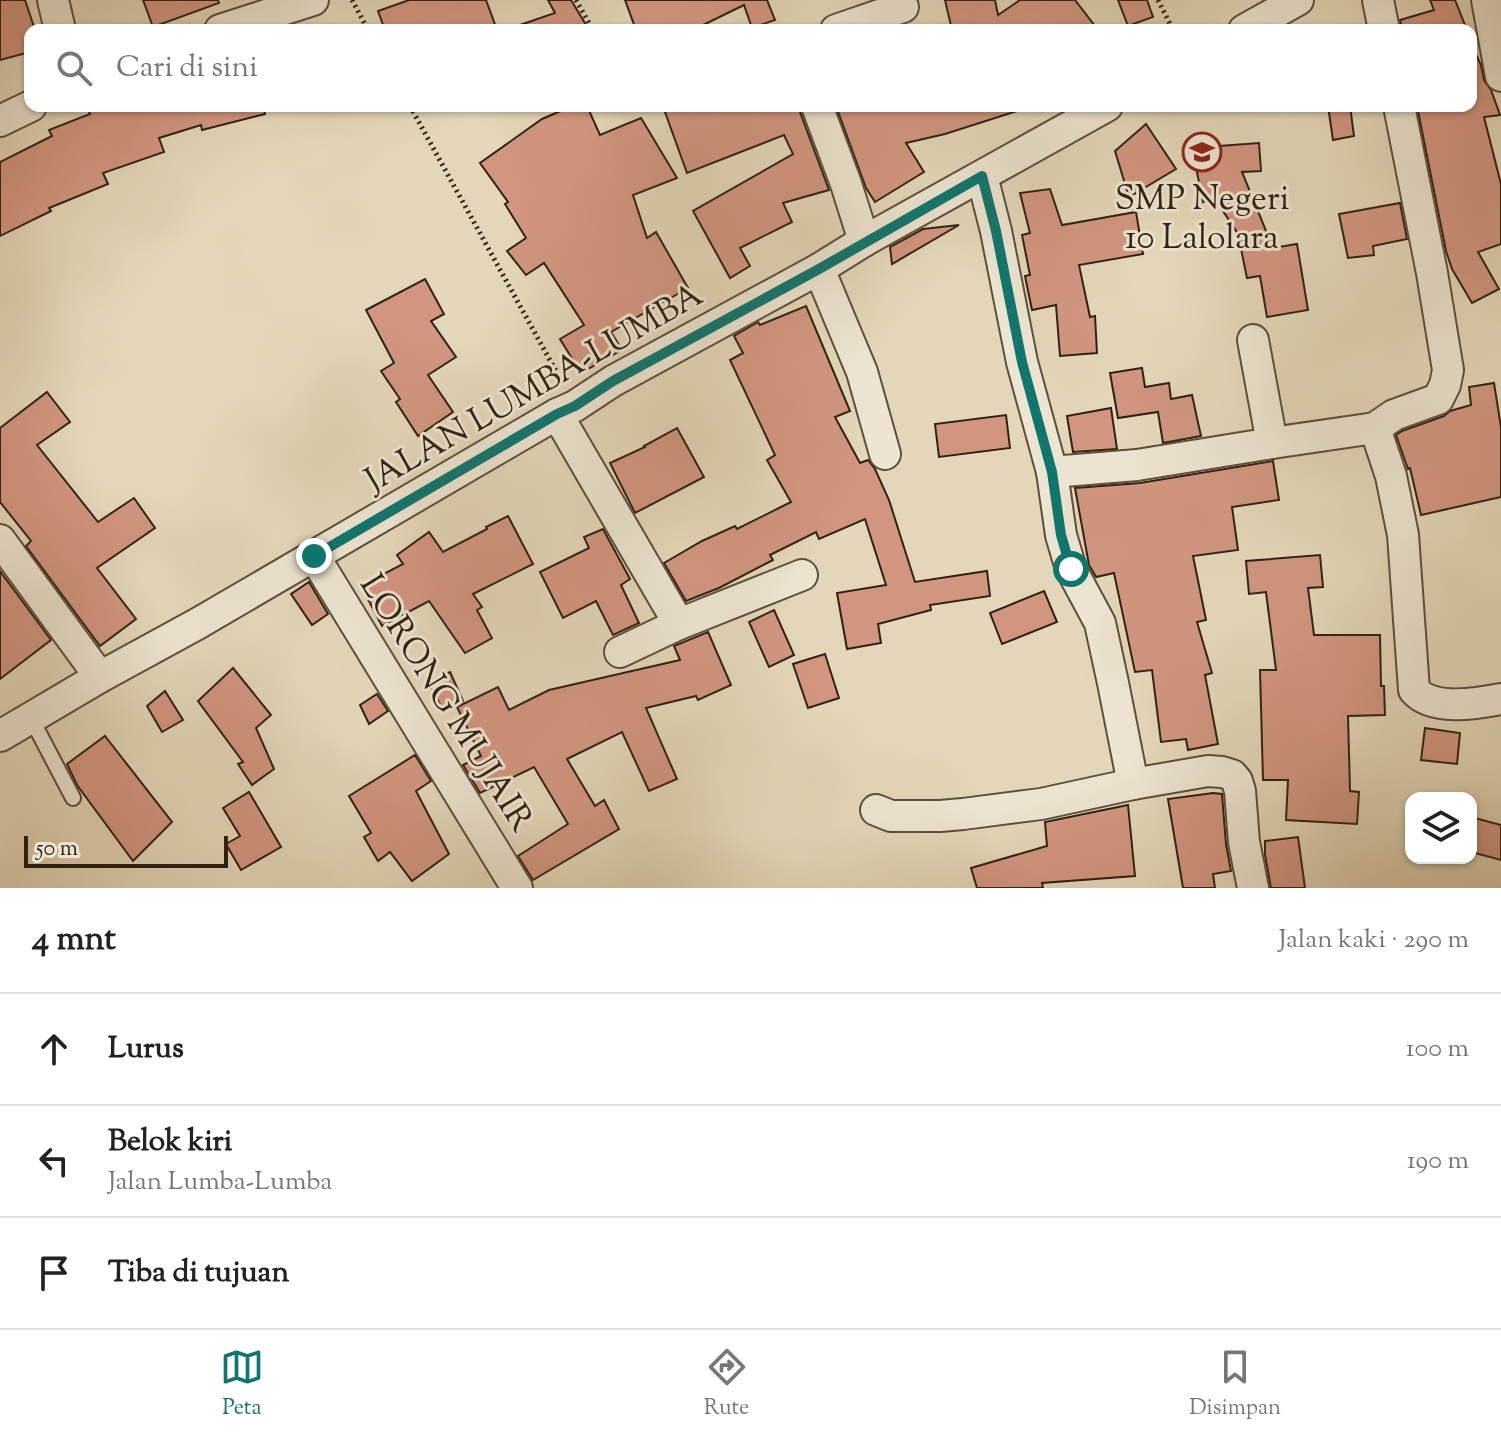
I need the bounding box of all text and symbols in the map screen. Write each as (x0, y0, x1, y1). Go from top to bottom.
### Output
search box (24, 24, 1477, 112)
icon: search (52, 46, 96, 90)
text: Cari di sini (116, 47, 258, 90)
school or university icon: SMP Negeri 10 Lalolara (1181, 131, 1223, 173)
place label: SMP Negeri 10 Lalolara (1115, 176, 1289, 264)
street label: JALAN LUMBA-LUMBA (355, 272, 713, 507)
route end (296, 538, 332, 574)
route start (1053, 551, 1089, 587)
street label: LORONG MUJAIR (346, 566, 544, 843)
map controls (1405, 792, 1477, 864)
button: layers (1405, 792, 1477, 864)
scale bar (24, 832, 228, 868)
text: 50 m (36, 834, 78, 866)
text: 4 mnt (32, 916, 116, 965)
text: Jalan kaki · 290 m (1278, 922, 1469, 959)
icon: ahead (32, 1027, 76, 1071)
text: Lurus (108, 1028, 184, 1071)
text: 100 m (1406, 1031, 1469, 1068)
text: Belok kiri (108, 1121, 232, 1164)
icon: left (32, 1139, 76, 1183)
text: 190 m (1407, 1143, 1469, 1180)
text: Jalan Lumba-Lumba (108, 1164, 332, 1201)
icon: arrive (32, 1251, 76, 1295)
text: Tiba di tujuan (108, 1252, 289, 1295)
tab: Peta (220, 1345, 264, 1425)
tab: Rute (704, 1345, 749, 1425)
tab: Disimpan (1189, 1345, 1281, 1425)

